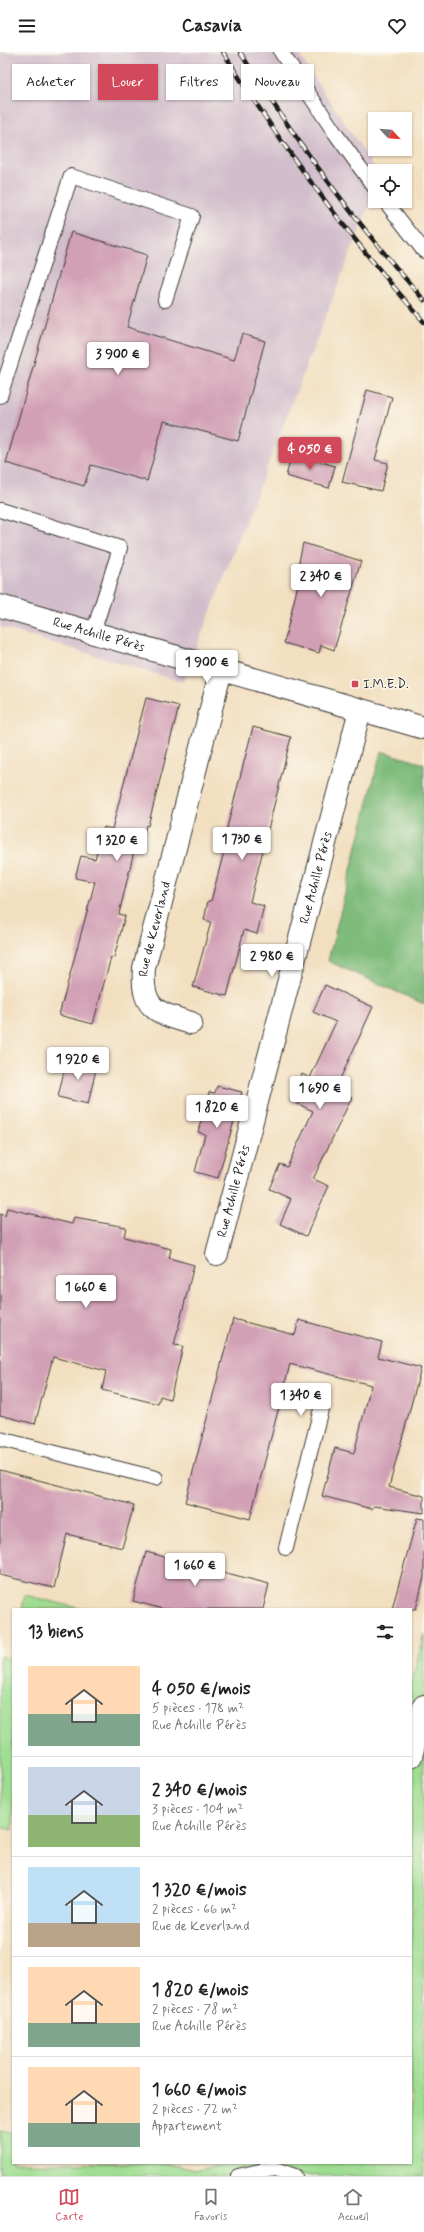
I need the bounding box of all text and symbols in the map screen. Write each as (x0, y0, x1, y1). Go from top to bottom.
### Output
text: Casavia (182, 14, 242, 38)
icon: menu (16, 15, 38, 37)
icon: heart (386, 15, 408, 37)
chip: Acheter (12, 64, 90, 100)
chip: Louer (98, 64, 158, 100)
chip: Filtres (166, 64, 233, 100)
chip: Nouveau (241, 64, 314, 100)
north arrow (368, 112, 412, 156)
map controls (368, 112, 412, 208)
button: locate (368, 164, 412, 208)
pin: 3 900 € (81, 342, 155, 376)
text: 3 900 € (96, 346, 140, 363)
pin: 4 050 € (273, 437, 347, 471)
text: 4 050 € (287, 441, 333, 458)
pin: 2 340 € (284, 564, 358, 598)
text: 2 340 € (300, 568, 342, 585)
street label: Rue Achille Pérès (51, 613, 147, 656)
pin: 1 900 € (170, 650, 244, 684)
text: 1 900 € (185, 654, 229, 671)
place label: I.M.E.D. (363, 676, 409, 693)
marker: I.M.E.D. (350, 679, 360, 689)
pin: 1 730 € (205, 827, 279, 861)
pin: 1 320 € (80, 828, 154, 862)
street label: Rue Achille Pérès (296, 830, 336, 926)
text: 1 730 € (222, 831, 262, 848)
text: 1 320 € (96, 832, 138, 849)
street label: Rue de Keverland (135, 880, 175, 977)
pin: 2 980 € (235, 944, 309, 978)
text: 2 980 € (250, 948, 294, 965)
pin: 1 920 € (41, 1047, 115, 1081)
text: 1 920 € (56, 1051, 100, 1068)
pin: 1 690 € (283, 1076, 357, 1110)
text: 1 690 € (299, 1080, 341, 1097)
pin: 1 820 € (180, 1095, 254, 1129)
text: 1 820 € (195, 1099, 239, 1116)
street label: Rue Achille Pérès (213, 1143, 254, 1239)
pin: 1 660 € (49, 1275, 123, 1309)
text: 1 660 € (65, 1279, 107, 1296)
pin: 1 340 € (264, 1383, 338, 1417)
text: 1 340 € (280, 1387, 322, 1404)
pin: 1 660 € (158, 1553, 232, 1587)
text: 1 660 € (174, 1557, 216, 1574)
text: 13 biens (28, 1621, 84, 1643)
icon: filters (374, 1621, 396, 1643)
text: 4 050 €/mois (152, 1678, 251, 1700)
icon: home (60, 1682, 108, 1730)
text: 5 pièces · 178 m² (152, 1700, 244, 1717)
text: Rue Achille Pérès (152, 1717, 247, 1734)
text: 2 340 €/mois (152, 1779, 247, 1801)
icon: home (60, 1783, 108, 1831)
text: 3 pièces · 104 m² (152, 1801, 243, 1818)
text: Rue Achille Pérès (152, 1818, 247, 1835)
text: 1 320 €/mois (152, 1879, 247, 1901)
icon: home (60, 1883, 108, 1931)
text: 2 pièces · 66 m² (152, 1901, 237, 1918)
text: Rue de Keverland (152, 1918, 249, 1935)
text: 1 820 €/mois (152, 1979, 249, 2001)
icon: home (60, 1983, 108, 2031)
text: 2 pièces · 78 m² (152, 2001, 238, 2018)
text: Rue Achille Pérès (152, 2018, 247, 2035)
text: 1 660 €/mois (152, 2079, 247, 2101)
icon: home (60, 2083, 108, 2131)
text: 2 pièces · 72 m² (152, 2101, 238, 2118)
text: Appartement (152, 2118, 222, 2135)
tab: Carte (55, 2186, 83, 2224)
tab: Favoris (194, 2186, 227, 2224)
tab: Accueil (338, 2186, 369, 2224)

